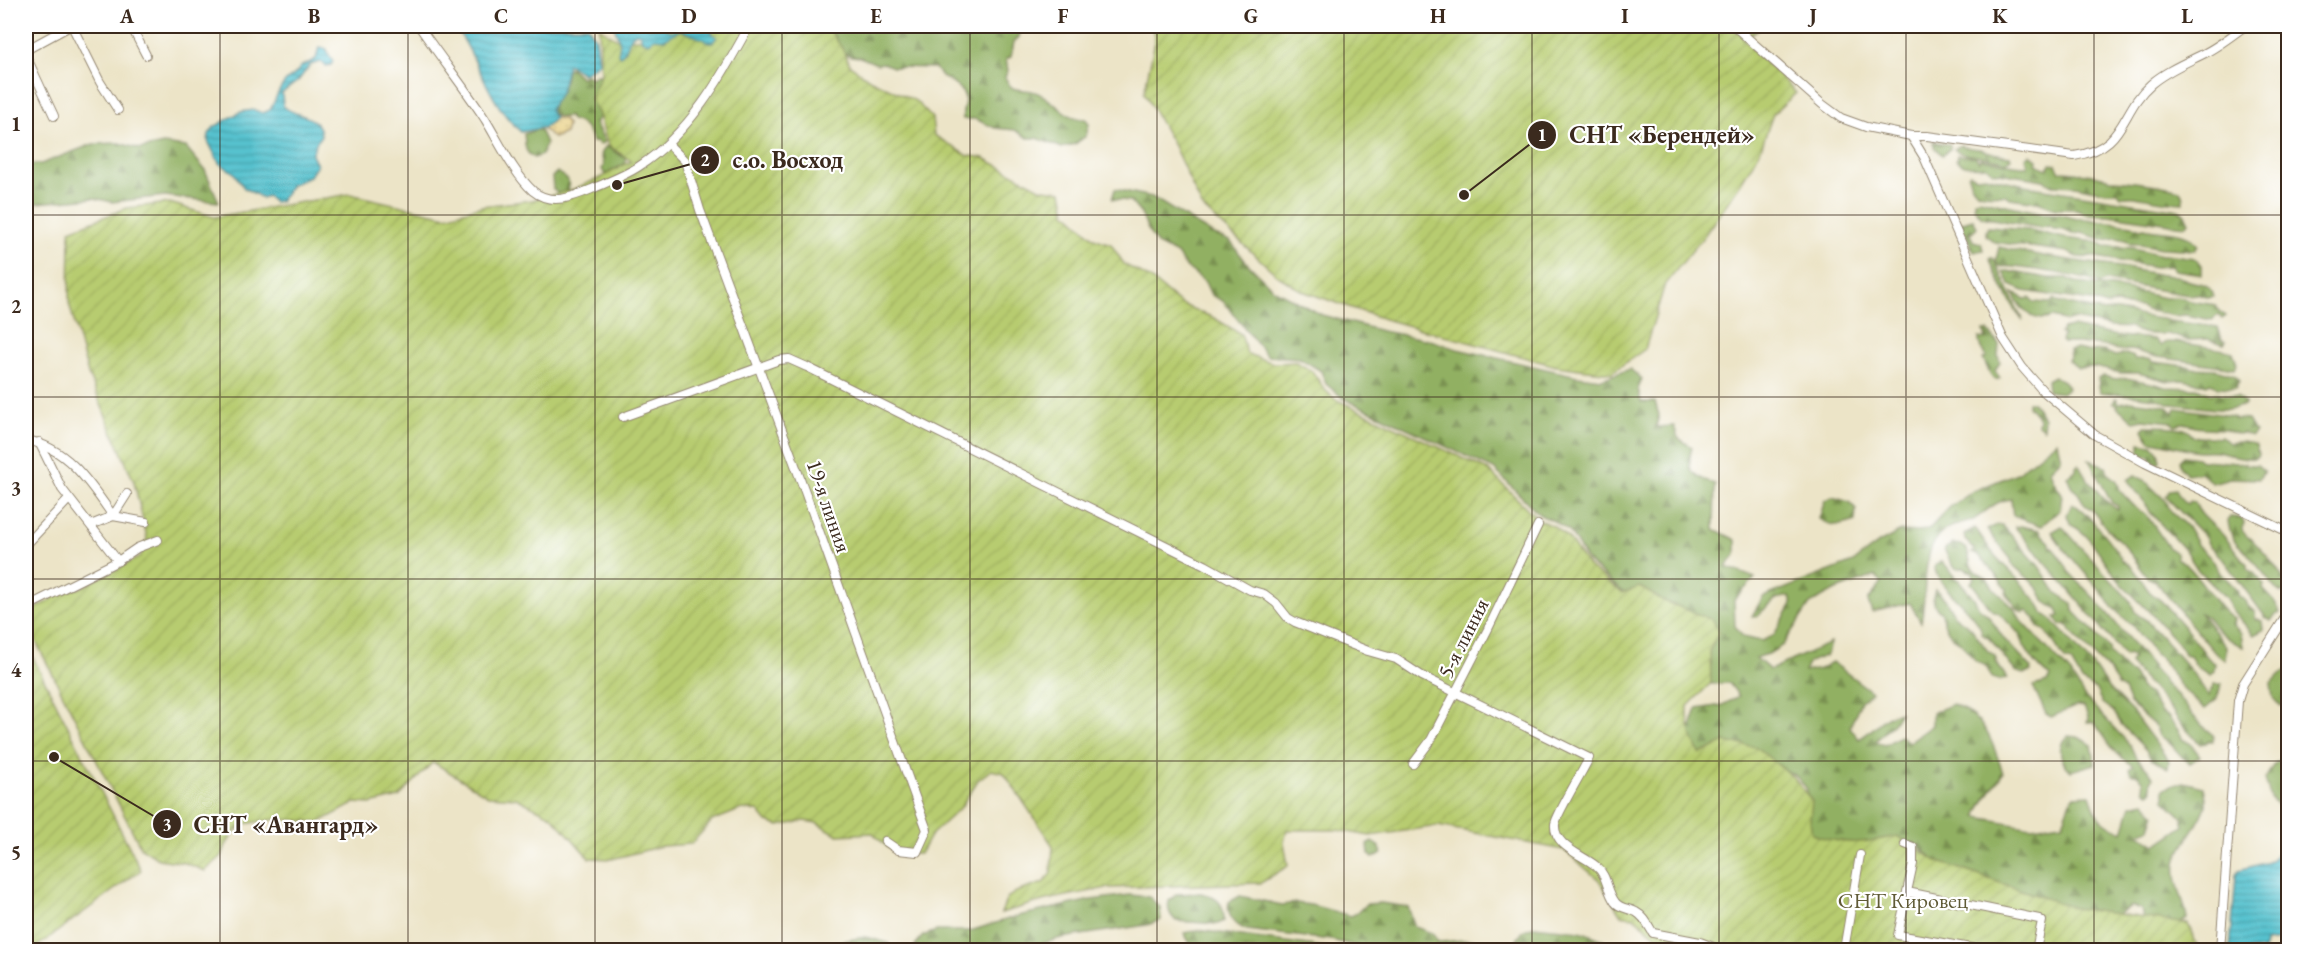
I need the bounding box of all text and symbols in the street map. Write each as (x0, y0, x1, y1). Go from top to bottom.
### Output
text: A (119, 3, 135, 29)
text: B (308, 3, 320, 29)
text: C (494, 3, 508, 29)
text: D (681, 3, 697, 29)
text: E (870, 3, 882, 29)
text: F (1058, 3, 1069, 29)
text: G (1244, 3, 1258, 29)
text: H (1430, 3, 1446, 29)
text: I (1621, 3, 1629, 29)
text: J (1807, 3, 1817, 29)
text: K (1992, 3, 2008, 29)
text: L (2181, 3, 2193, 29)
text: 1 (11, 111, 21, 137)
callout: СНТ «Берендей» (1527, 114, 1766, 156)
text: СНТ «Берендей» (1569, 119, 1755, 150)
text: 1 (1537, 123, 1547, 146)
callout: с.о. Восход (690, 139, 855, 181)
text: с.о. Восход (733, 144, 844, 175)
text: 2 (700, 148, 710, 171)
text: 2 (11, 293, 22, 319)
street label: 19-я линия (800, 456, 858, 556)
text: 3 (11, 475, 21, 501)
street label: 5-я линия (1431, 593, 1495, 683)
text: 4 (11, 657, 22, 683)
callout: СНТ «Авангард» (152, 803, 391, 845)
text: СНТ «Авангард» (193, 809, 379, 840)
text: 3 (162, 813, 172, 836)
text: 5 (11, 839, 21, 865)
park label: СНТ Кировец (1838, 886, 1969, 915)

